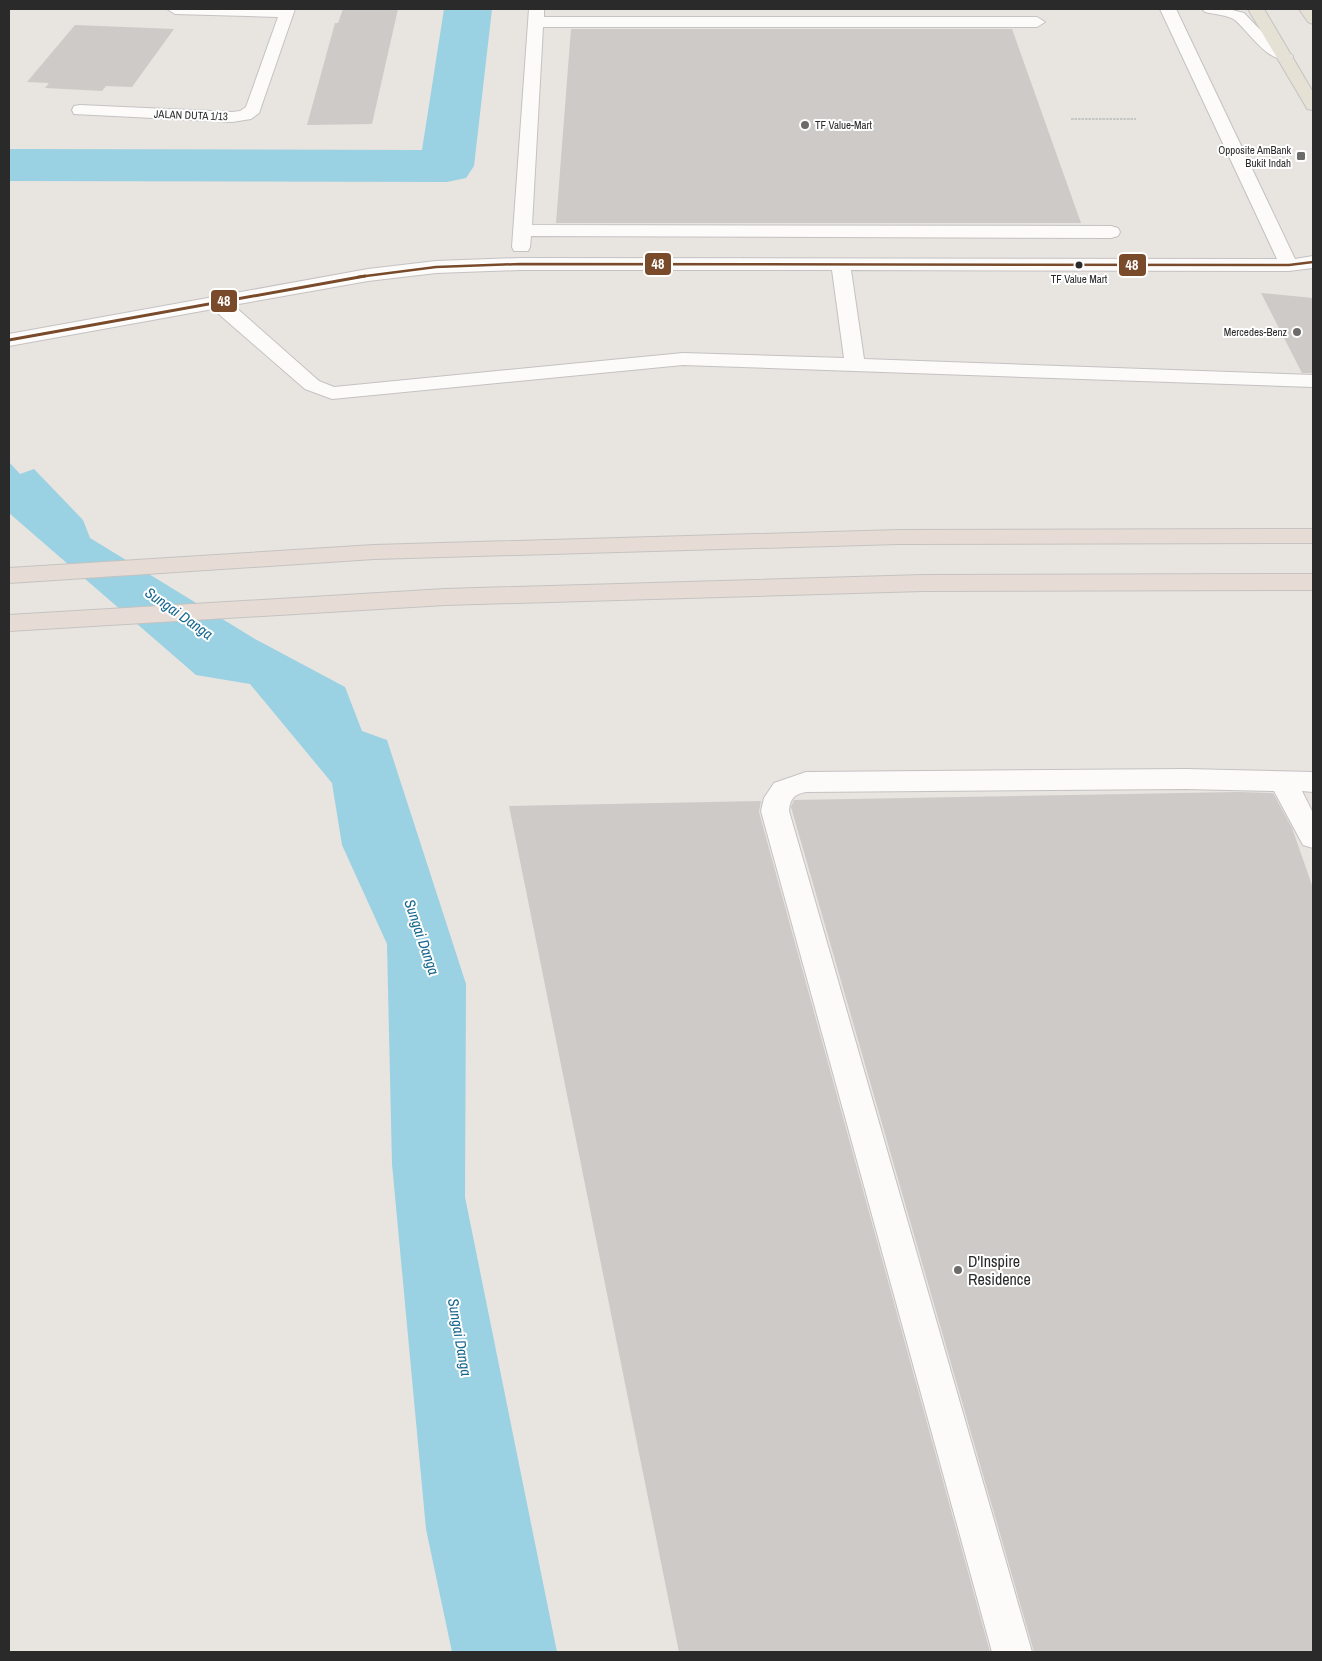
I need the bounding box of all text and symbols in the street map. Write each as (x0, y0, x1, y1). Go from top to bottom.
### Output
street label: JALAN DUTA 1/13 (154, 107, 228, 123)
place label: TF Value-Mart (815, 118, 872, 132)
marker: TF Value-Mart (799, 119, 811, 131)
place label: Opposite AmBank Bukit Indah (1218, 143, 1291, 170)
marker: Opposite AmBank Bukit Indah (1295, 150, 1307, 162)
line badge: 48 (644, 252, 672, 276)
line badge: 48 (1118, 253, 1147, 277)
text: 48 (652, 255, 664, 273)
text: 48 (1126, 256, 1138, 274)
marker: TF Value Mart (1074, 260, 1084, 270)
place label: TF Value Mart (1051, 272, 1108, 286)
line badge: 48 (210, 289, 238, 313)
text: 48 (218, 292, 230, 310)
place label: Mercedes-Benz (1224, 325, 1287, 339)
marker: Mercedes-Benz (1291, 326, 1303, 338)
water label: Sungai Danga (141, 582, 217, 644)
water label: Sungai Danga (399, 896, 445, 978)
place label: D'Inspire Residence (968, 1250, 1031, 1290)
marker: D'Inspire Residence (952, 1264, 964, 1276)
water label: Sungai Danga (443, 1296, 477, 1378)

